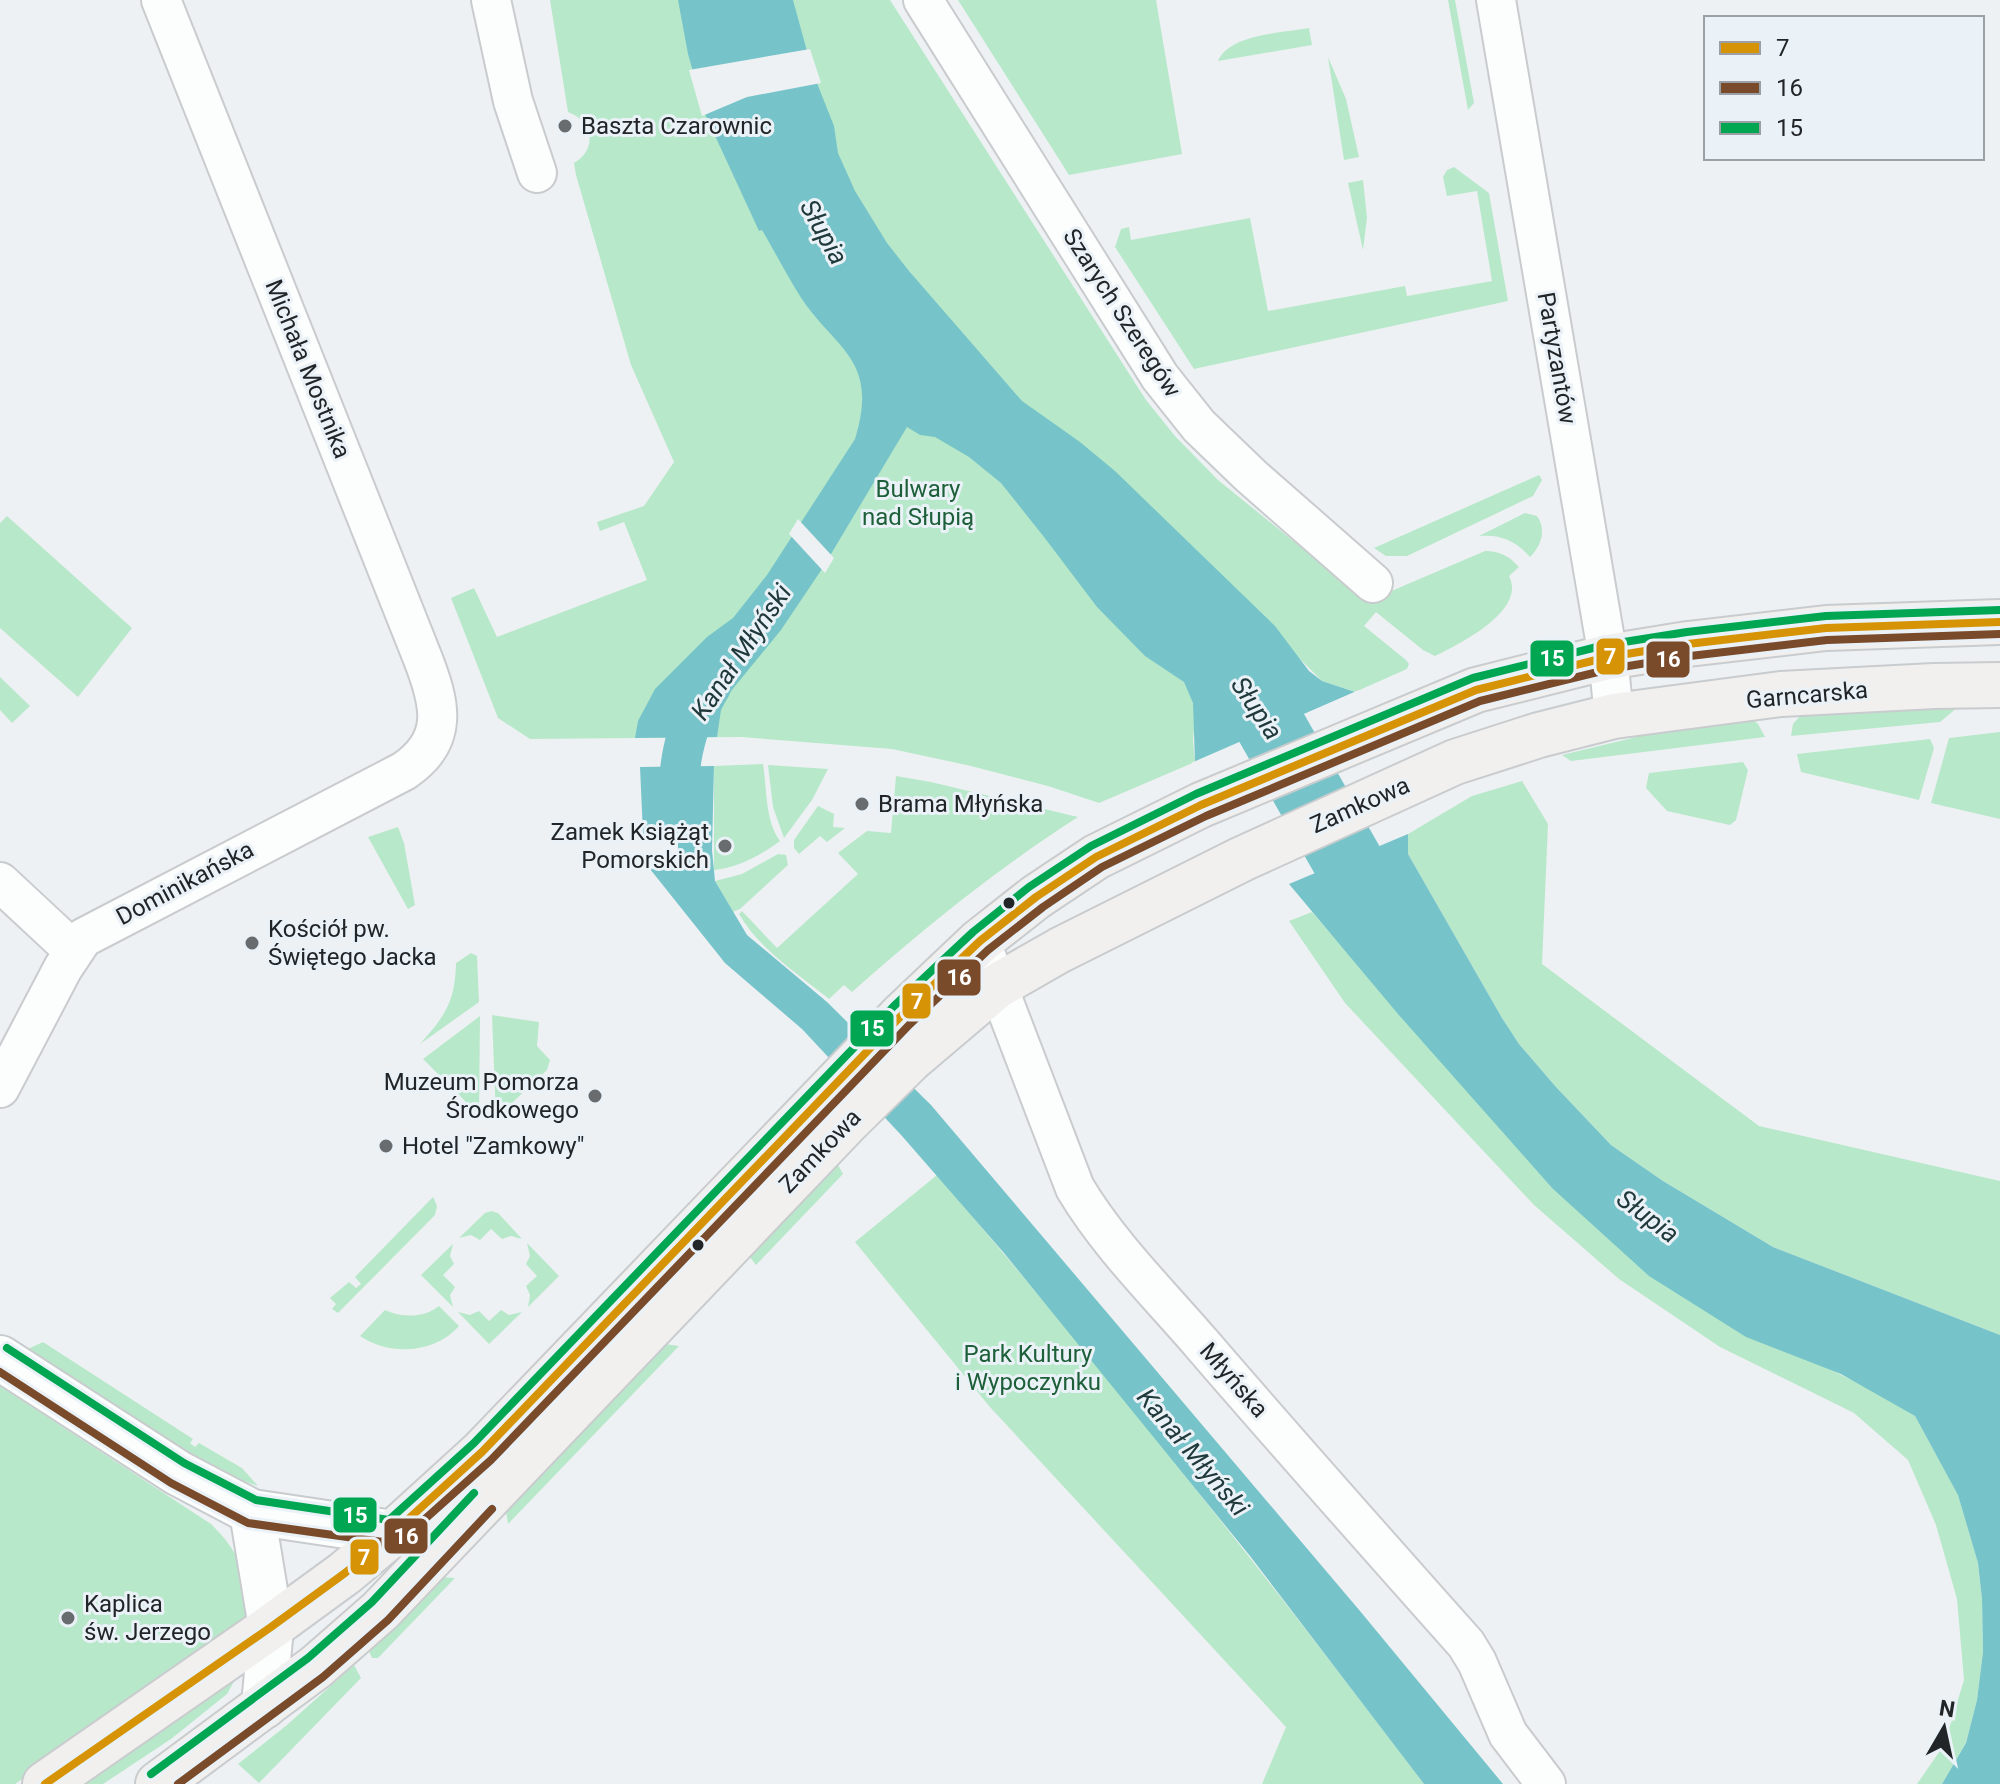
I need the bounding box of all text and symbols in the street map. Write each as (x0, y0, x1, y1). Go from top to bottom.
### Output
legend (1704, 16, 1984, 160)
text: 7 (1776, 34, 1790, 62)
text: 16 (1776, 74, 1803, 102)
place label: Baszta Czarownic (581, 112, 772, 140)
text: 15 (1776, 114, 1803, 142)
marker: Baszta Czarownic (556, 117, 574, 135)
water label: Słupia (794, 194, 854, 270)
street label: Szarych Szeregów (1057, 224, 1187, 402)
street label: Michała Mostnika (259, 276, 357, 462)
street label: Partyzantów (1532, 290, 1582, 426)
park label: Bulwary nad Słupią (862, 475, 974, 531)
water label: Kanał Młyński (685, 578, 798, 725)
line badge: 7 (1595, 637, 1626, 676)
line badge: 15 (1529, 639, 1575, 678)
line badge: 16 (1645, 640, 1691, 679)
text: 7 (1604, 644, 1616, 669)
text: 15 (1539, 646, 1565, 671)
text: 16 (1655, 647, 1681, 672)
water label: Słupia (1225, 671, 1289, 745)
street label: Garncarska (1745, 676, 1869, 714)
street label: Zamkowa (1306, 771, 1414, 839)
place label: Brama Młyńska (878, 790, 1043, 818)
marker: Brama Młyńska (853, 795, 871, 813)
place label: Zamek Książąt Pomorskich (551, 818, 709, 874)
street label: Dominikańska (112, 835, 258, 931)
marker: Zamek Książąt Pomorskich (716, 837, 734, 855)
unlabelled marker (1001, 895, 1017, 911)
place label: Kościół pw. Świętego Jacka (268, 915, 437, 971)
marker: Kościół pw. Świętego Jacka (243, 934, 261, 952)
line badge: 16 (936, 958, 982, 997)
text: 16 (946, 965, 972, 990)
line badge: 7 (901, 982, 932, 1020)
text: 7 (911, 989, 923, 1014)
line badge: 15 (849, 1009, 895, 1048)
text: 15 (859, 1016, 885, 1041)
place label: Muzeum Pomorza Środkowego (384, 1068, 579, 1124)
marker: Muzeum Pomorza Środkowego (586, 1087, 604, 1105)
street label: Zamkowa (773, 1103, 867, 1199)
place label: Hotel "Zamkowy" (402, 1132, 584, 1160)
marker: Hotel "Zamkowy" (377, 1137, 395, 1155)
water label: Słupia (1611, 1183, 1685, 1249)
unlabelled marker (690, 1237, 706, 1253)
street label: Młyńska (1194, 1337, 1274, 1423)
park label: Park Kultury i Wypoczynku (955, 1340, 1101, 1396)
water label: Kanał Młyński (1131, 1382, 1256, 1522)
line badge: 15 (332, 1496, 378, 1534)
text: 15 (342, 1503, 368, 1528)
line badge: 16 (383, 1517, 429, 1555)
text: 16 (393, 1524, 419, 1549)
line badge: 7 (349, 1538, 380, 1576)
text: 7 (358, 1545, 370, 1570)
place label: Kaplica św. Jerzego (84, 1590, 211, 1646)
marker: Kaplica św. Jerzego (59, 1609, 77, 1627)
north arrow (1904, 1688, 1984, 1768)
text: N (1937, 1695, 1957, 1722)

